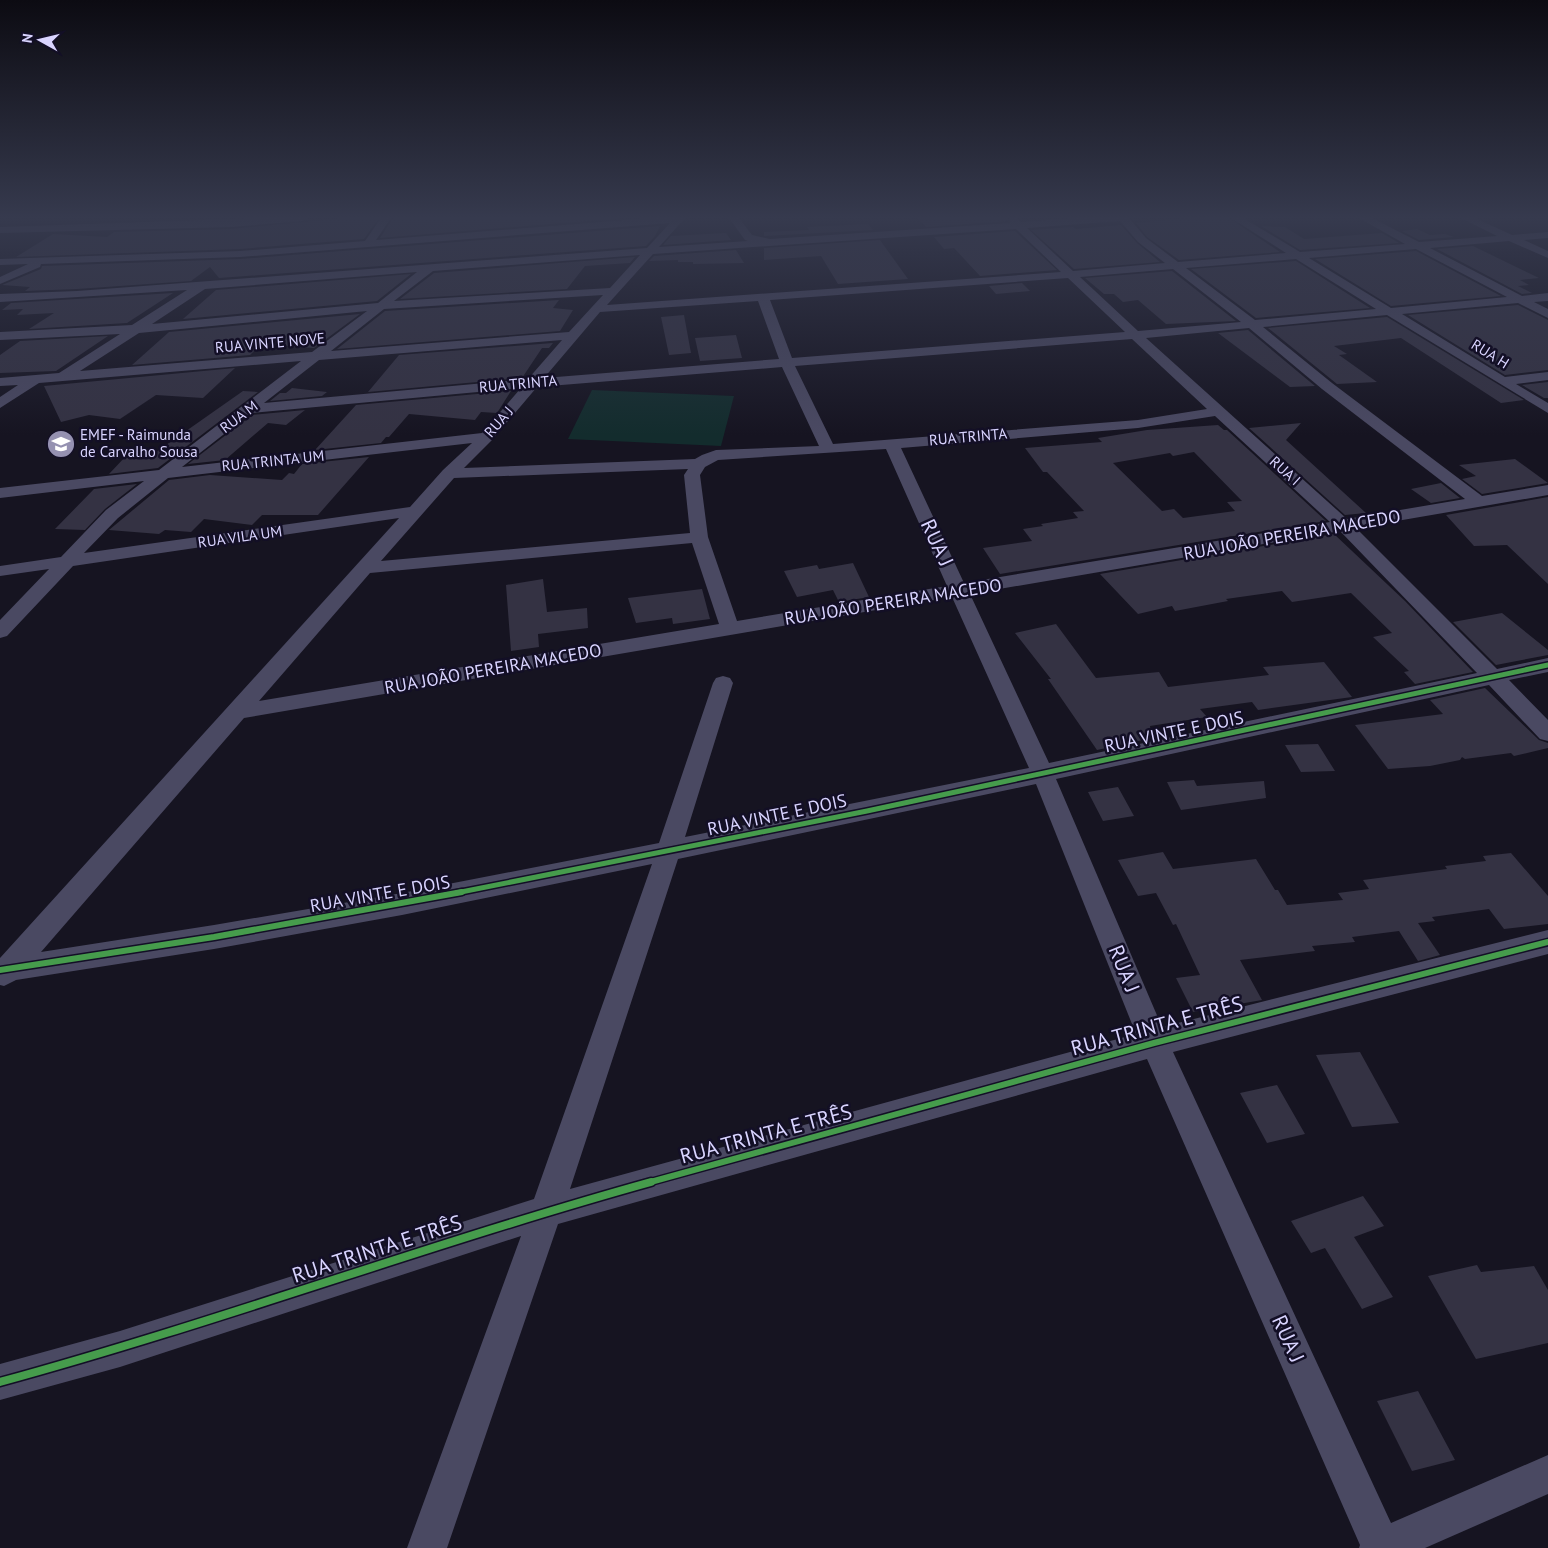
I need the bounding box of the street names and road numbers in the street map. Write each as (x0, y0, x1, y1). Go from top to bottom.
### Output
street label: RUA VINTE NOVE (214, 328, 326, 357)
street label: RUA H (1468, 335, 1513, 372)
street label: RUA TRINTA (478, 371, 558, 396)
street label: RUA M (216, 396, 261, 437)
street label: RUA J (480, 402, 517, 441)
street label: RUA TRINTA (928, 424, 1008, 449)
street label: RUA TRINTA UM (221, 446, 325, 475)
street label: RUA I (1266, 452, 1305, 489)
street label: RUA JOÃO PEREIRA MACEDO (1182, 504, 1402, 565)
street label: RUA J (915, 515, 960, 571)
street label: RUA VILA UM (197, 521, 283, 552)
street label: RUA JOÃO PEREIRA MACEDO (783, 573, 1003, 630)
street label: RUA JOÃO PEREIRA MACEDO (383, 638, 603, 699)
street label: RUA VINTE E DOIS (1102, 706, 1246, 758)
street label: RUA VINTE E DOIS (705, 789, 849, 841)
street label: RUA VINTE E DOIS (308, 870, 452, 917)
street label: RUA J (1103, 941, 1146, 997)
street label: RUA TRINTA E TRÊS (1068, 990, 1246, 1061)
street label: RUA TRINTA E TRÊS (677, 1098, 855, 1169)
street label: RUA TRINTA E TRÊS (288, 1208, 465, 1289)
street label: RUA J (1266, 1311, 1311, 1367)

